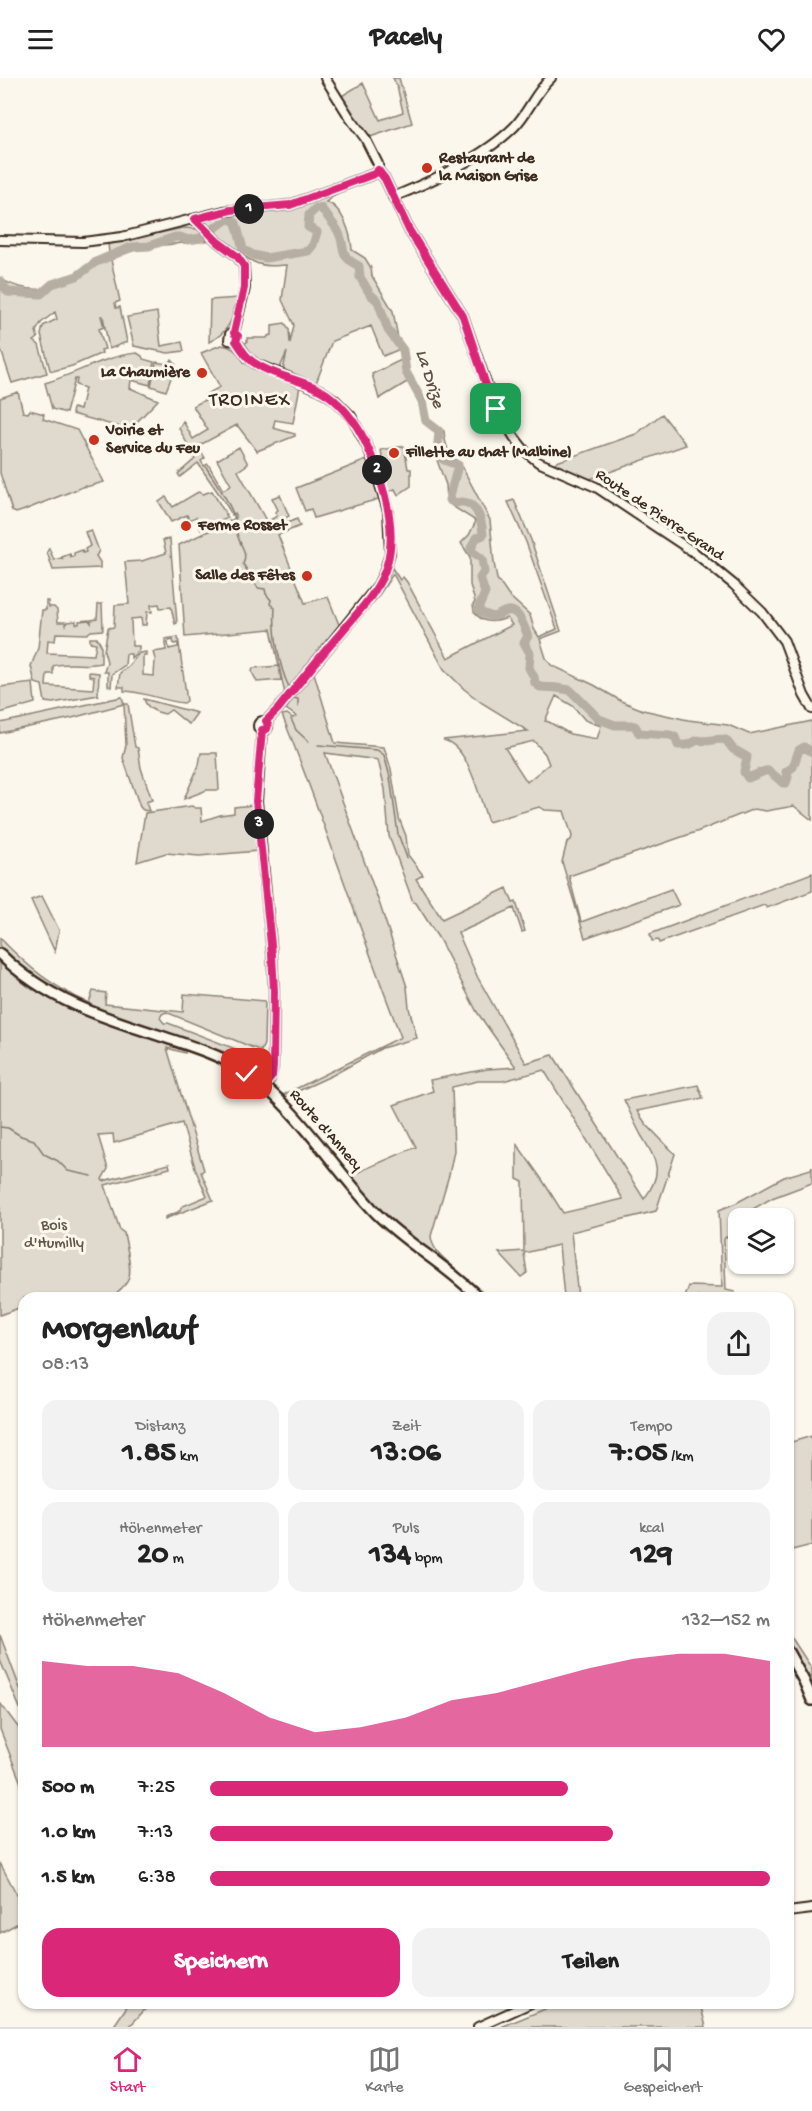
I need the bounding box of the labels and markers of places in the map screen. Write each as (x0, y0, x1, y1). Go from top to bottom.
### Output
place label: Restaurant de la Maison Grise (438, 150, 538, 187)
marker: Restaurant de la Maison Grise (420, 161, 434, 175)
pin: 1 (234, 194, 264, 224)
place label: La Chaumière (101, 364, 191, 383)
marker: La Chaumière (195, 366, 209, 380)
pin (470, 383, 521, 434)
place label: Voirie et Service du Feu (105, 422, 200, 459)
marker: Voirie et Service du Feu (87, 433, 101, 447)
place label: Fillette au chat (Malbine) (405, 444, 572, 463)
marker: Fillette au chat (Malbine) (387, 446, 401, 460)
pin: 2 (362, 455, 392, 485)
place label: Ferme Rosset (197, 517, 288, 536)
marker: Ferme Rosset (179, 519, 193, 533)
place label: Salle des Fêtes (195, 567, 296, 586)
marker: Salle des Fêtes (300, 569, 314, 583)
pin: 3 (244, 809, 274, 839)
pin (221, 1048, 272, 1099)

